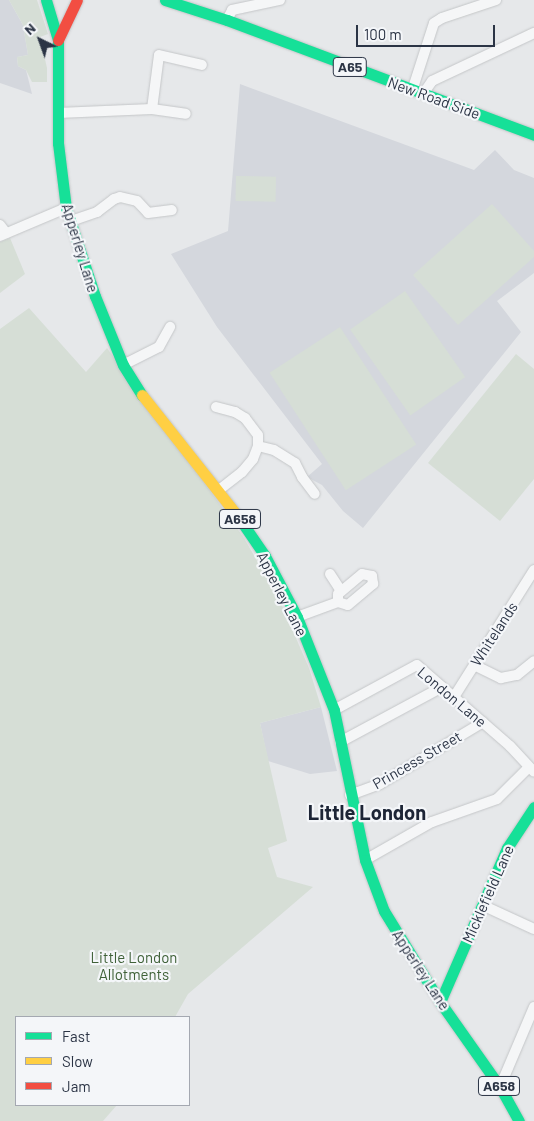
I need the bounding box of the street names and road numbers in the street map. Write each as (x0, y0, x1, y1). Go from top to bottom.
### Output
road number: A65 (332, 56, 368, 78)
street label: New Road Side (385, 73, 483, 123)
street label: Apperley Lane (58, 201, 102, 295)
road number: A658 (219, 508, 261, 530)
street label: Apperley Lane (253, 549, 311, 639)
street label: Whitelands (467, 599, 521, 669)
street label: London Lane (414, 663, 490, 731)
street label: Princess Street (369, 727, 465, 793)
street label: Micklefield Lane (458, 842, 518, 946)
street label: Apperley Lane (388, 926, 454, 1014)
road number: A658 (478, 1074, 520, 1098)

